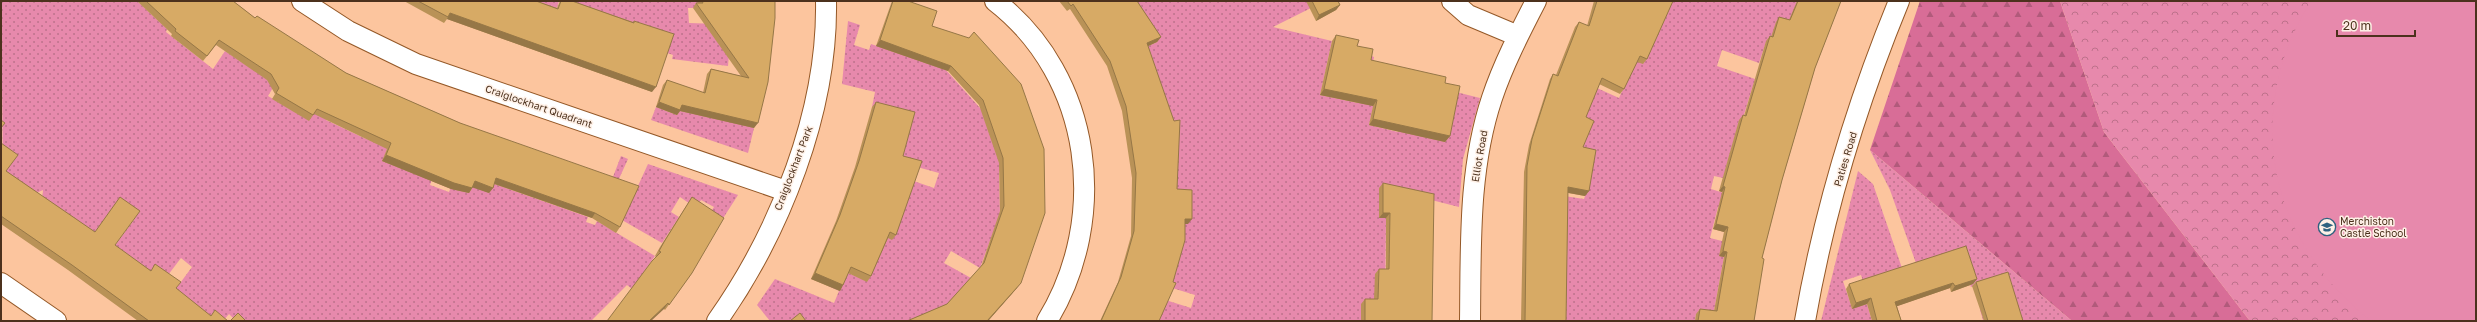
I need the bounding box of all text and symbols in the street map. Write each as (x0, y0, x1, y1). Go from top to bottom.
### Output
scale bar (2337, 12, 2415, 38)
text: 20 m (2343, 18, 2371, 33)
street label: Craiglockhart Quadrant (484, 82, 594, 130)
street label: Craiglockhart Park (771, 124, 815, 212)
street label: Elliot Road (1469, 129, 1489, 183)
street label: Paties Road (1831, 130, 1859, 188)
place label: Merchiston Castle School (2340, 215, 2406, 239)
school or university icon: Merchiston Castle School (2317, 217, 2337, 237)

